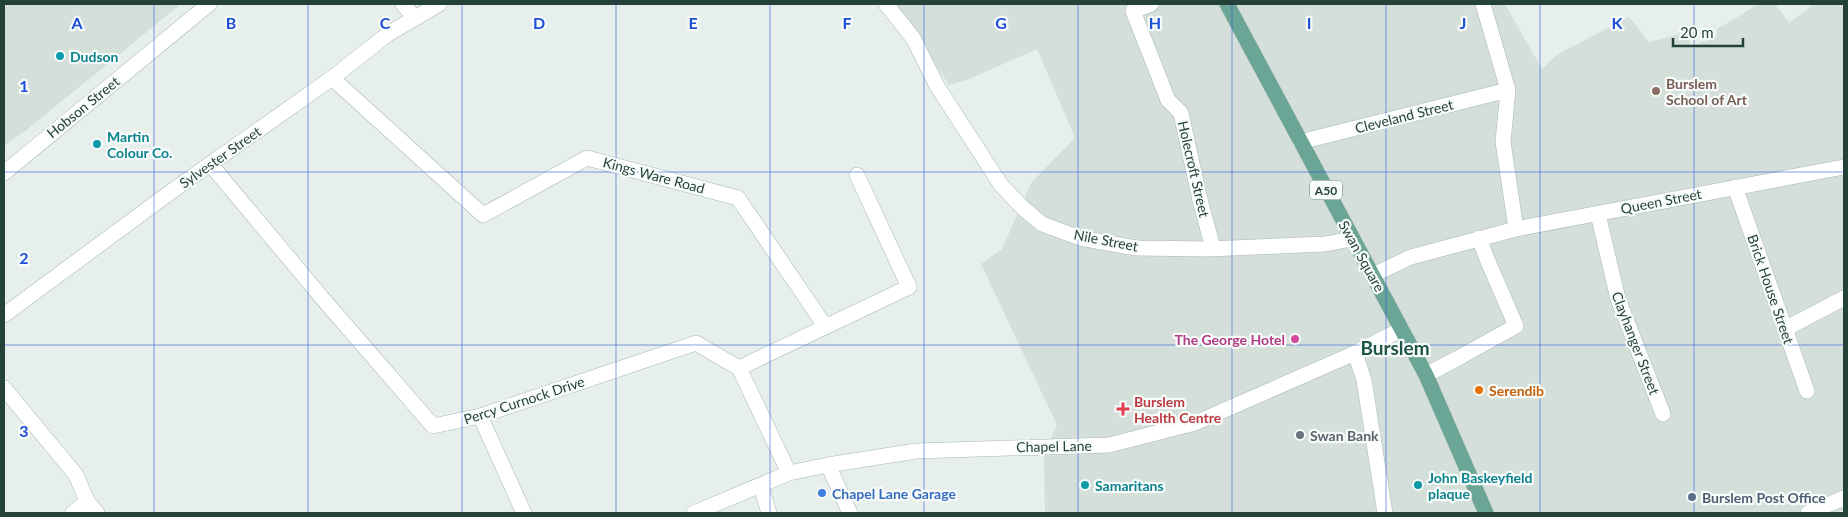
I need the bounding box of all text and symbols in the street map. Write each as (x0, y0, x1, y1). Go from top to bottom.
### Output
text: A (70, 13, 83, 32)
text: B (226, 13, 236, 32)
text: C (380, 13, 391, 32)
text: D (533, 13, 545, 32)
text: E (688, 13, 698, 32)
text: F (842, 13, 852, 32)
text: G (995, 13, 1007, 32)
text: H (1149, 13, 1161, 32)
text: I (1307, 13, 1311, 32)
text: J (1460, 13, 1466, 32)
text: K (1612, 13, 1624, 32)
scale bar (1673, 15, 1743, 47)
text: 20 m (1680, 23, 1714, 41)
place label: Dudson (70, 48, 119, 65)
marker: Dudson (54, 50, 66, 62)
street label: Hobson Street (43, 73, 123, 141)
place label: Burslem School of Art (1666, 75, 1748, 108)
text: 1 (19, 76, 29, 95)
marker: Burslem School of Art (1650, 85, 1662, 97)
street label: Cleveland Street (1353, 96, 1455, 136)
street label: Holecroft Street (1175, 119, 1213, 219)
street label: Sylvester Street (176, 123, 264, 191)
place label: Martin Colour Co. (107, 128, 172, 161)
marker: Martin Colour Co. (91, 138, 103, 150)
street label: Kings Ware Road (601, 153, 707, 197)
road number: A50 (1310, 180, 1342, 200)
street label: Queen Street (1619, 185, 1703, 217)
street label: Swan Square (1335, 217, 1389, 295)
street label: Nile Street (1072, 225, 1140, 255)
street label: Brick House Street (1744, 232, 1798, 346)
text: 2 (19, 248, 29, 267)
street label: Clayhanger Street (1609, 289, 1663, 397)
place label: The George Hotel (1174, 331, 1285, 348)
marker: The George Hotel (1289, 333, 1301, 345)
district label: Burslem (1360, 336, 1430, 359)
street label: Percy Curnock Drive (461, 372, 587, 428)
place label: Serendib (1489, 382, 1544, 399)
marker: Serendib (1473, 384, 1485, 396)
place label: Burslem Health Centre (1134, 393, 1222, 426)
marker: Burslem Health Centre (1116, 402, 1130, 416)
text: 3 (19, 421, 29, 440)
place label: Swan Bank (1310, 427, 1379, 444)
marker: Swan Bank (1294, 429, 1306, 441)
street label: Chapel Lane (1016, 437, 1092, 455)
place label: John Baskeyfield plaque (1428, 469, 1533, 502)
place label: Samaritans (1095, 477, 1164, 494)
marker: Samaritans (1079, 479, 1091, 491)
marker: John Baskeyfield plaque (1412, 479, 1424, 491)
place label: Chapel Lane Garage (832, 485, 956, 502)
marker: Chapel Lane Garage (816, 487, 828, 499)
place label: Burslem Post Office (1702, 489, 1826, 506)
marker: Burslem Post Office (1686, 491, 1698, 503)

